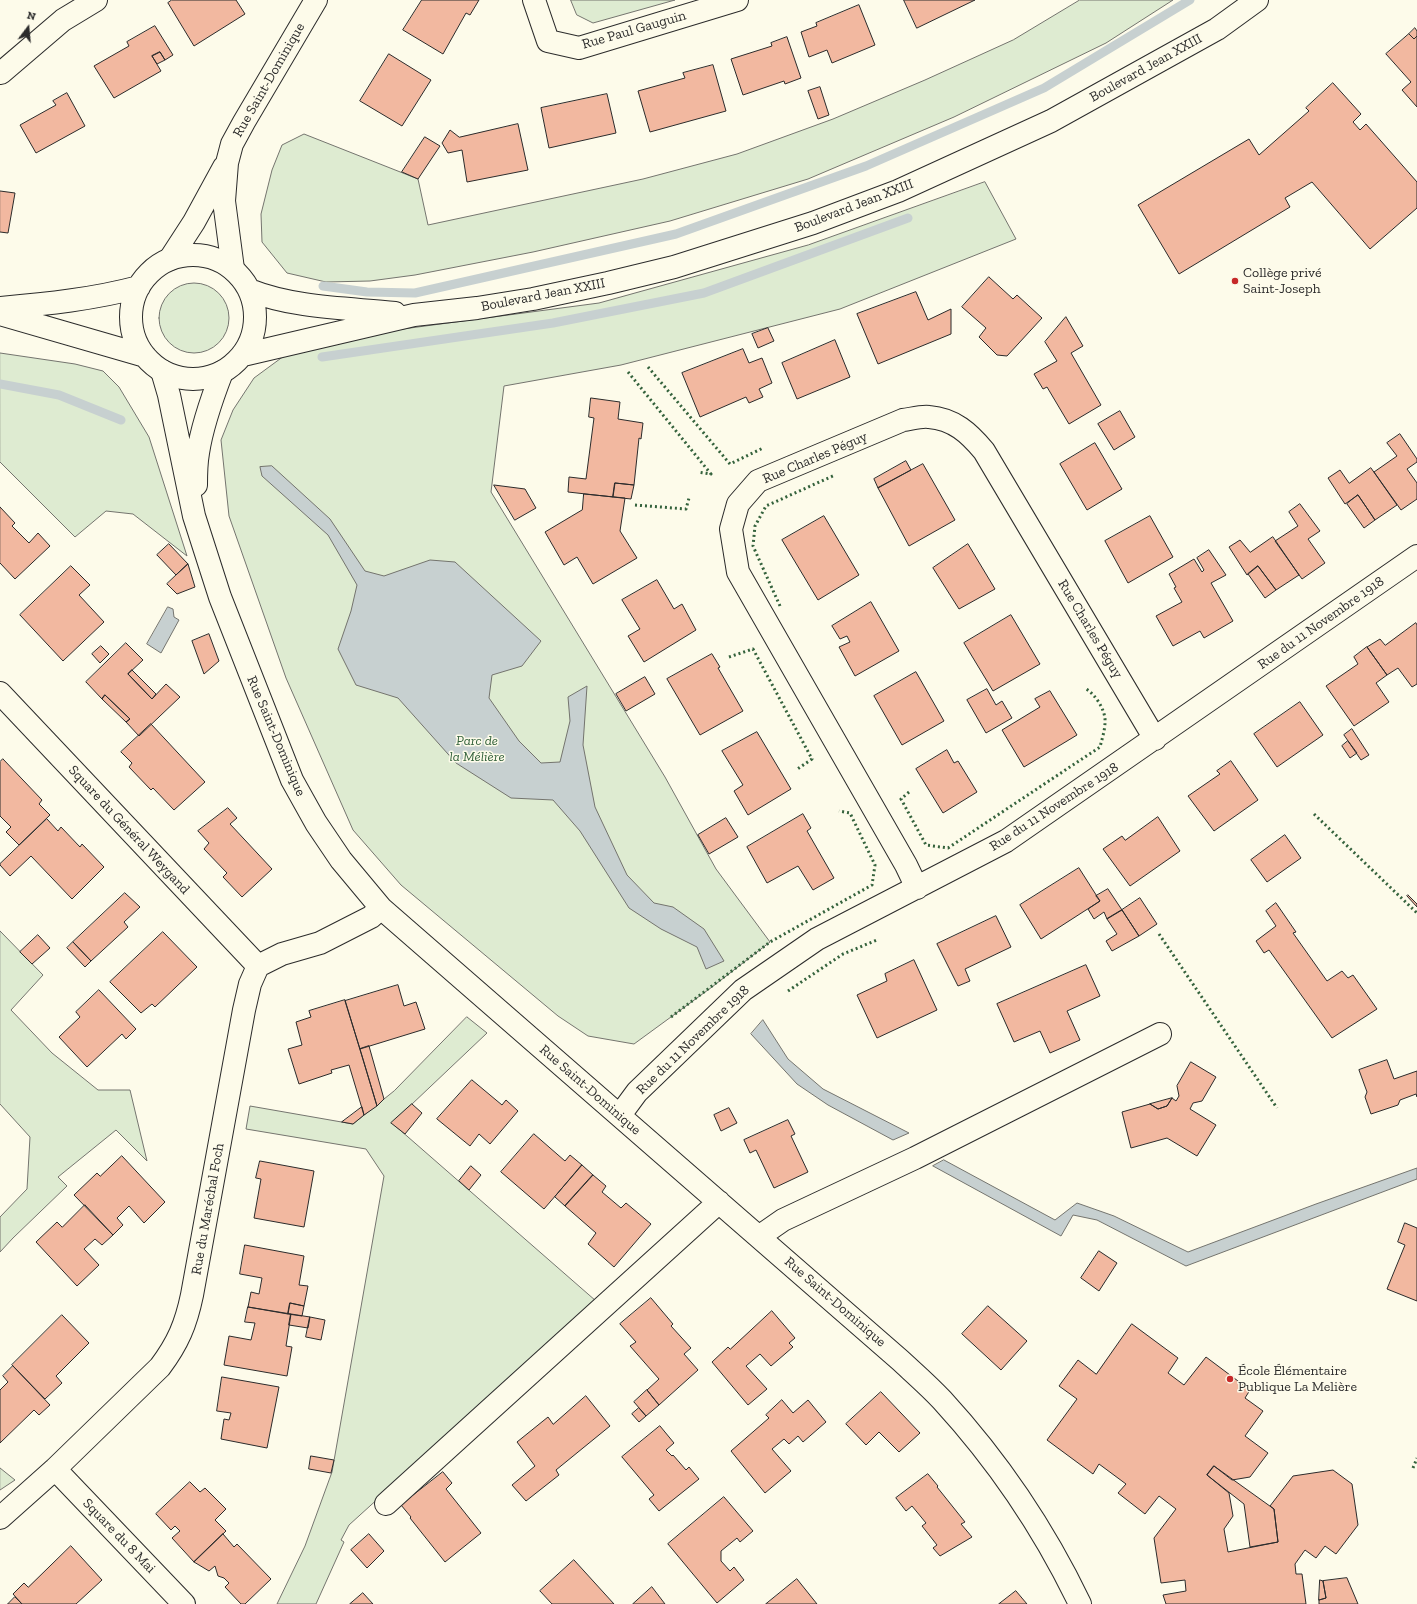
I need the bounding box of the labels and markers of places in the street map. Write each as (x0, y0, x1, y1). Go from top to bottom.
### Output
place label: Collège privé Saint-Joseph (1243, 265, 1321, 298)
marker: Collège privé Saint-Joseph (1230, 276, 1240, 286)
place label: École Élémentaire Publique La Melière (1238, 1363, 1357, 1396)
marker: École Élémentaire Publique La Melière (1225, 1374, 1235, 1384)

